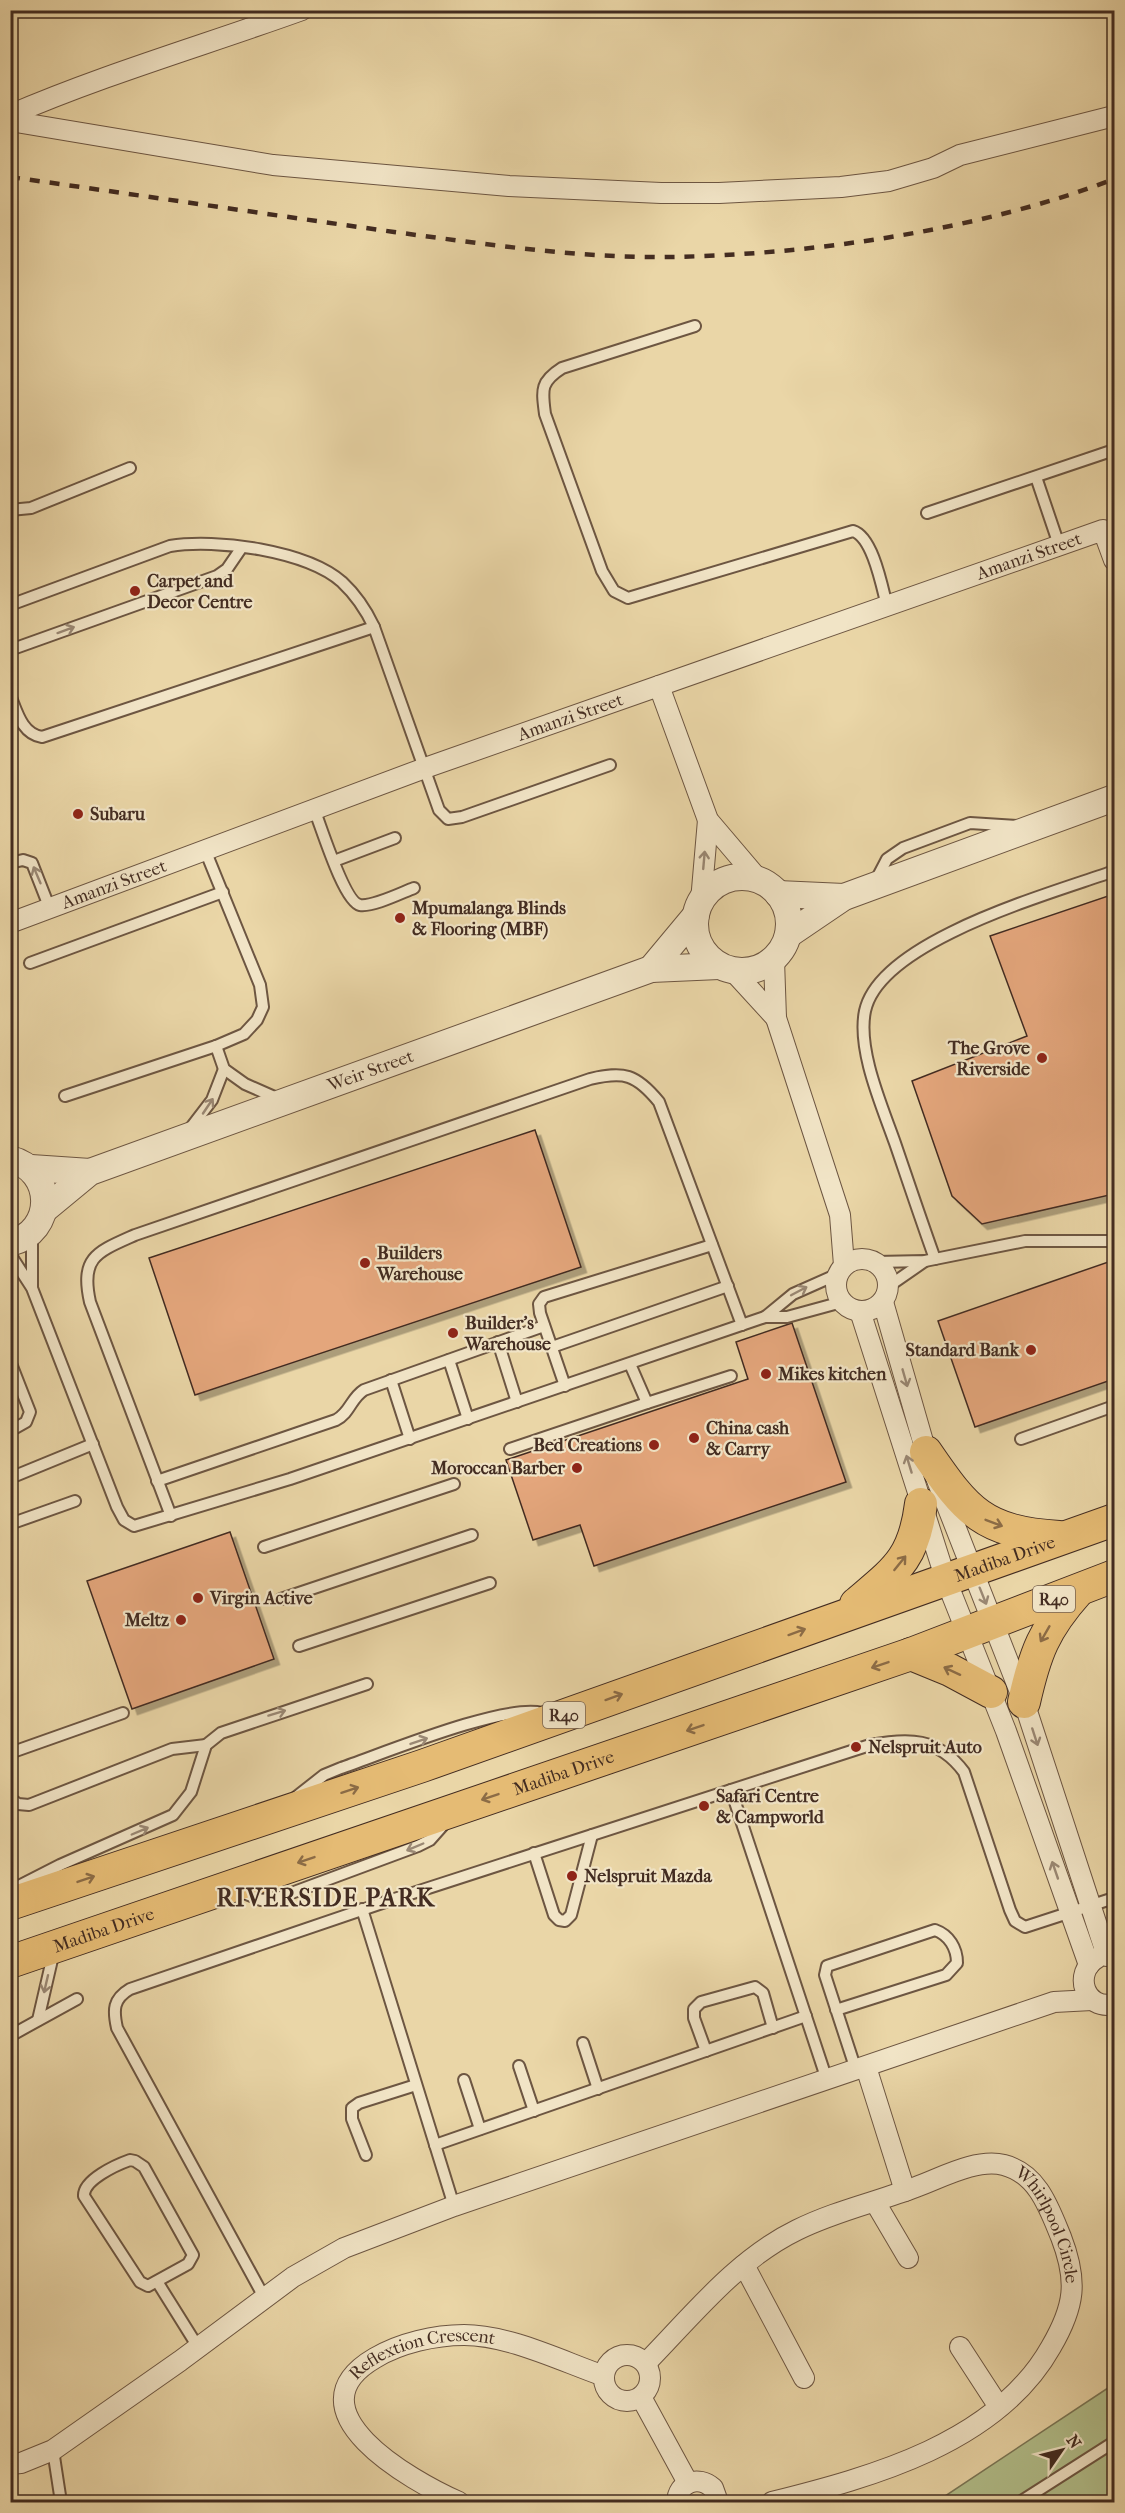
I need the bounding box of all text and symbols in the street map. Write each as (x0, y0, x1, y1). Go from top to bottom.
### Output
street label: Amanzi Street (973, 528, 1085, 585)
place label: Carpet and Decor Centre (147, 571, 252, 613)
marker: Carpet and Decor Centre (128, 584, 142, 598)
one-way arrow (56, 624, 74, 635)
street label: Amanzi Street (514, 689, 626, 746)
place label: Subaru (90, 804, 146, 825)
marker: Subaru (71, 807, 85, 821)
one-way arrow (699, 851, 710, 871)
street label: Amanzi Street (58, 855, 170, 914)
one-way arrow (31, 867, 42, 885)
place label: Mpumalanga Blinds & Flooring (MBF) (411, 898, 566, 940)
marker: Mpumalanga Blinds & Flooring (MBF) (393, 911, 407, 925)
place label: The Grove Riverside (947, 1038, 1030, 1080)
street label: Weir Street (324, 1046, 417, 1096)
marker: The Grove Riverside (1035, 1051, 1049, 1065)
one-way arrow (202, 1098, 214, 1115)
place label: Builders Warehouse (376, 1243, 463, 1285)
marker: Builders Warehouse (358, 1256, 372, 1270)
one-way arrow (789, 1285, 807, 1296)
place label: Builder's Warehouse (464, 1313, 551, 1355)
marker: Builder's Warehouse (446, 1326, 460, 1340)
place label: Standard Bank (906, 1340, 1020, 1361)
marker: Standard Bank (1024, 1343, 1038, 1357)
place label: Mikes kitchen (777, 1364, 887, 1385)
marker: Mikes kitchen (759, 1367, 773, 1381)
one-way arrow (899, 1368, 911, 1387)
place label: China cash & Carry (706, 1418, 790, 1460)
marker: China cash & Carry (687, 1431, 701, 1445)
place label: Bed Creations (533, 1435, 642, 1456)
marker: Bed Creations (647, 1438, 661, 1452)
one-way arrow (903, 1455, 914, 1474)
place label: Moroccan Barber (430, 1458, 565, 1479)
marker: Moroccan Barber (570, 1461, 584, 1475)
one-way arrow (985, 1518, 1003, 1529)
street label: Madiba Drive (952, 1532, 1058, 1587)
one-way arrow (894, 1555, 907, 1571)
one-way arrow (978, 1586, 989, 1605)
road number: R40 (1033, 1586, 1075, 1612)
place label: Virgin Active (209, 1588, 313, 1609)
marker: Virgin Active (191, 1591, 205, 1605)
place label: Meltz (124, 1610, 169, 1631)
marker: Meltz (174, 1613, 188, 1627)
one-way arrow (787, 1625, 806, 1636)
one-way arrow (1039, 1625, 1051, 1642)
one-way arrow (871, 1660, 890, 1671)
one-way arrow (944, 1665, 962, 1677)
one-way arrow (604, 1691, 623, 1702)
road number: R40 (543, 1702, 585, 1728)
one-way arrow (267, 1706, 286, 1717)
one-way arrow (686, 1723, 705, 1734)
one-way arrow (1030, 1727, 1041, 1746)
one-way arrow (409, 1735, 428, 1746)
place label: Nelspruit Auto (868, 1737, 982, 1758)
marker: Nelspruit Auto (849, 1740, 863, 1754)
street label: Madiba Drive (510, 1746, 617, 1800)
one-way arrow (341, 1784, 360, 1795)
place label: Safari Centre & Campworld (716, 1786, 825, 1828)
one-way arrow (481, 1792, 500, 1803)
marker: Safari Centre & Campworld (697, 1799, 711, 1813)
one-way arrow (130, 1825, 148, 1836)
one-way arrow (407, 1842, 425, 1853)
one-way arrow (297, 1855, 316, 1866)
one-way arrow (1048, 1862, 1059, 1880)
place label: Nelspruit Mazda (584, 1866, 712, 1887)
marker: Nelspruit Mazda (565, 1869, 579, 1883)
one-way arrow (76, 1872, 95, 1883)
district label: RIVERSIDE PARK (216, 1884, 436, 1912)
street label: Madiba Drive (51, 1903, 157, 1957)
one-way arrow (40, 1974, 52, 1993)
street label: Whirlpool Circle (1010, 2161, 1082, 2284)
street label: Reflextion Crescent (345, 2325, 498, 2384)
north arrow (1032, 2420, 1092, 2480)
text: N (1063, 2431, 1086, 2453)

